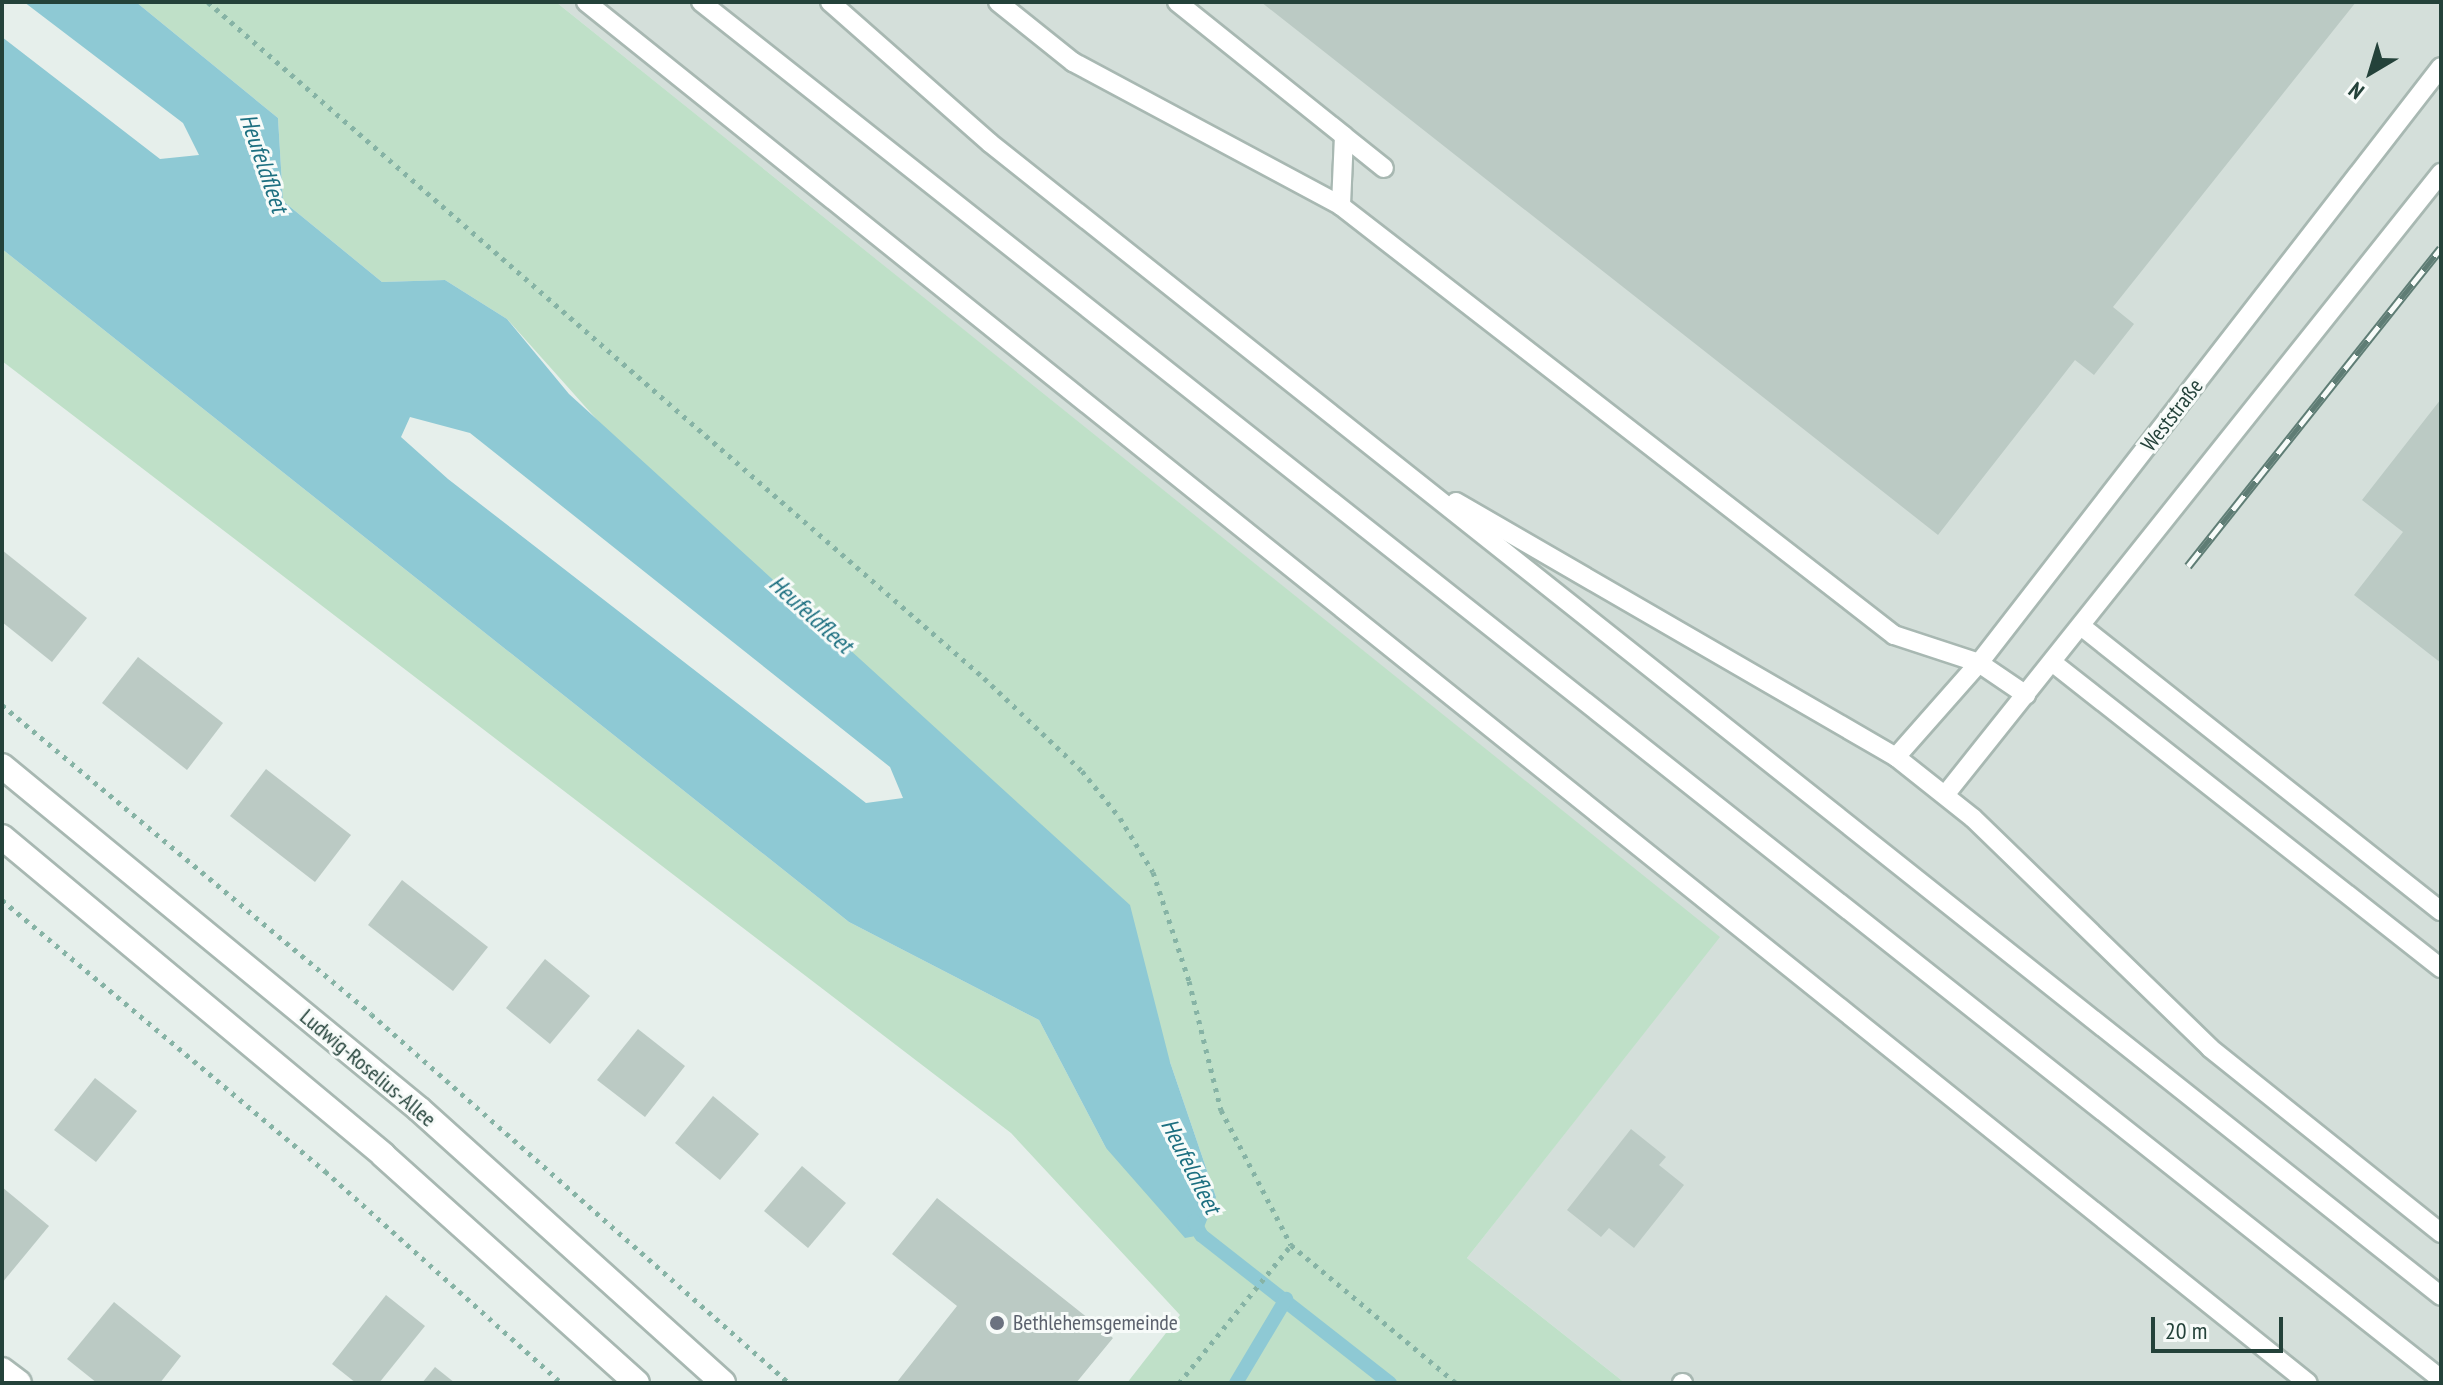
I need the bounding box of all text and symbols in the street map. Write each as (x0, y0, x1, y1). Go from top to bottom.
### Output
north arrow (2331, 32, 2411, 112)
text: N (2343, 76, 2370, 106)
water label: Heufeldfleet (234, 110, 294, 216)
street label: Weststraße (2136, 374, 2208, 456)
water label: Heufeldfleet (763, 569, 859, 659)
street label: Ludwig-Roselius-Allee (295, 1004, 441, 1132)
water label: Heufeldfleet (1155, 1114, 1227, 1218)
scale bar (2155, 1301, 2287, 1351)
place label: Bethlehemsgemeinde (1013, 1310, 1178, 1336)
marker: Bethlehemsgemeinde (988, 1314, 1006, 1332)
text: 20 m (2165, 1315, 2207, 1346)

